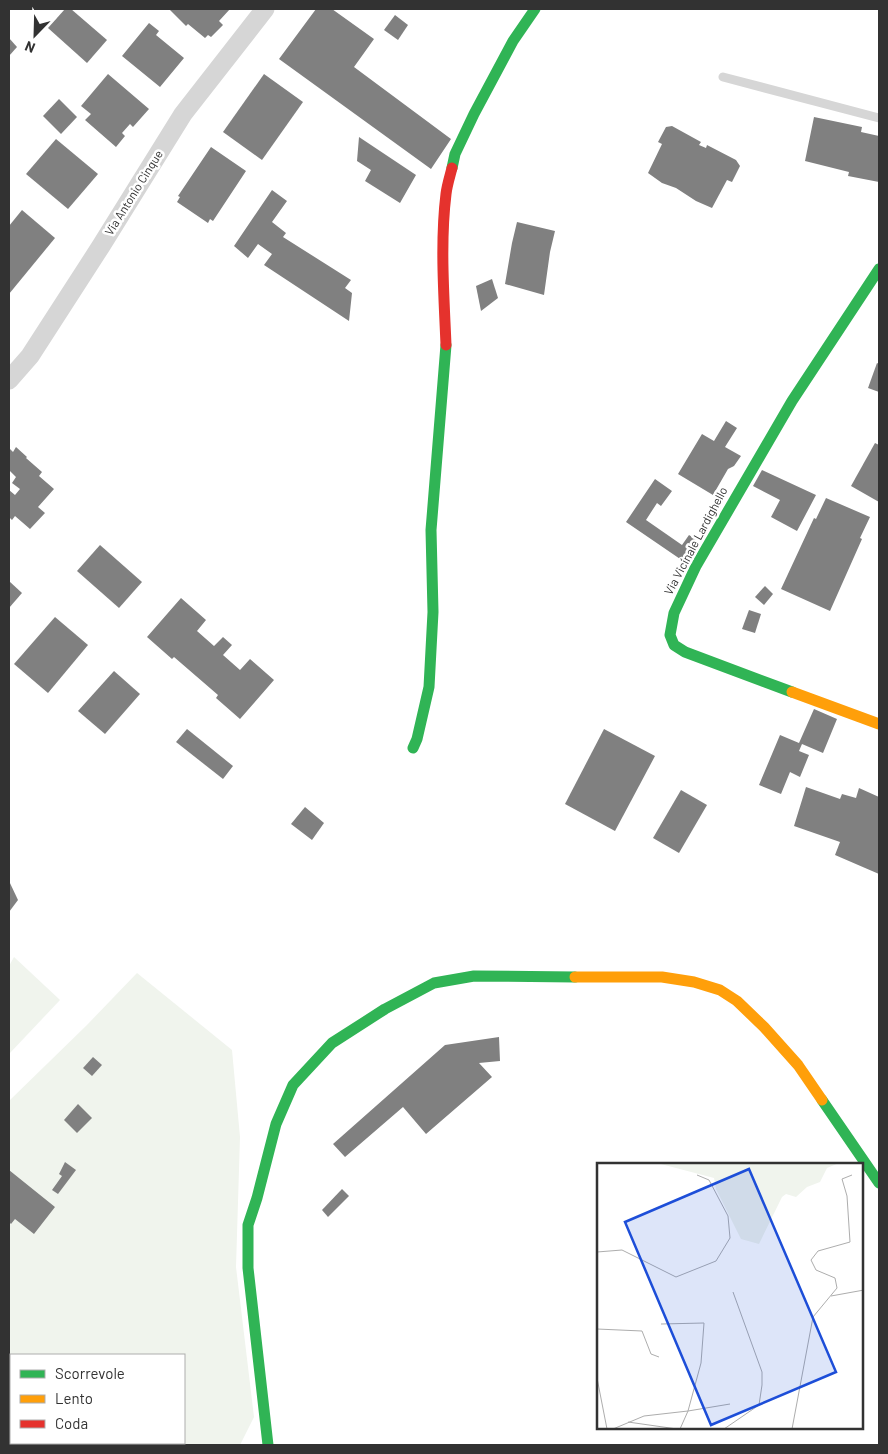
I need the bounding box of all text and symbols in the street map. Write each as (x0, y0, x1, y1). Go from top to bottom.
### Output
north arrow (10, 10, 60, 60)
text: N (22, 38, 37, 57)
street label: Via Antonio Cinque (101, 147, 165, 238)
street label: Via Vicinale Lardighello (661, 484, 730, 597)
inset map (597, 1163, 863, 1429)
legend (10, 1354, 185, 1444)
text: Scorrevole (55, 1364, 125, 1382)
text: Lento (55, 1389, 93, 1407)
text: Coda (55, 1414, 88, 1432)

